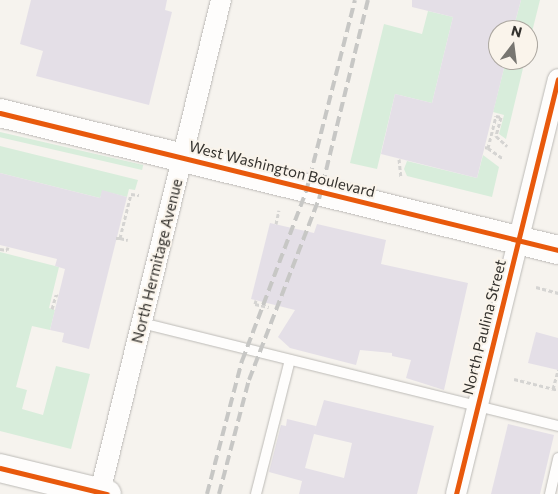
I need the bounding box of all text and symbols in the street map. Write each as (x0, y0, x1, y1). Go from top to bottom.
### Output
north arrow (488, 20, 538, 70)
text: N (509, 21, 524, 41)
street label: West Washington Boulevard (187, 137, 377, 201)
street label: North Hermitage Avenue (128, 177, 186, 345)
street label: North Paulina Street (458, 257, 510, 397)

